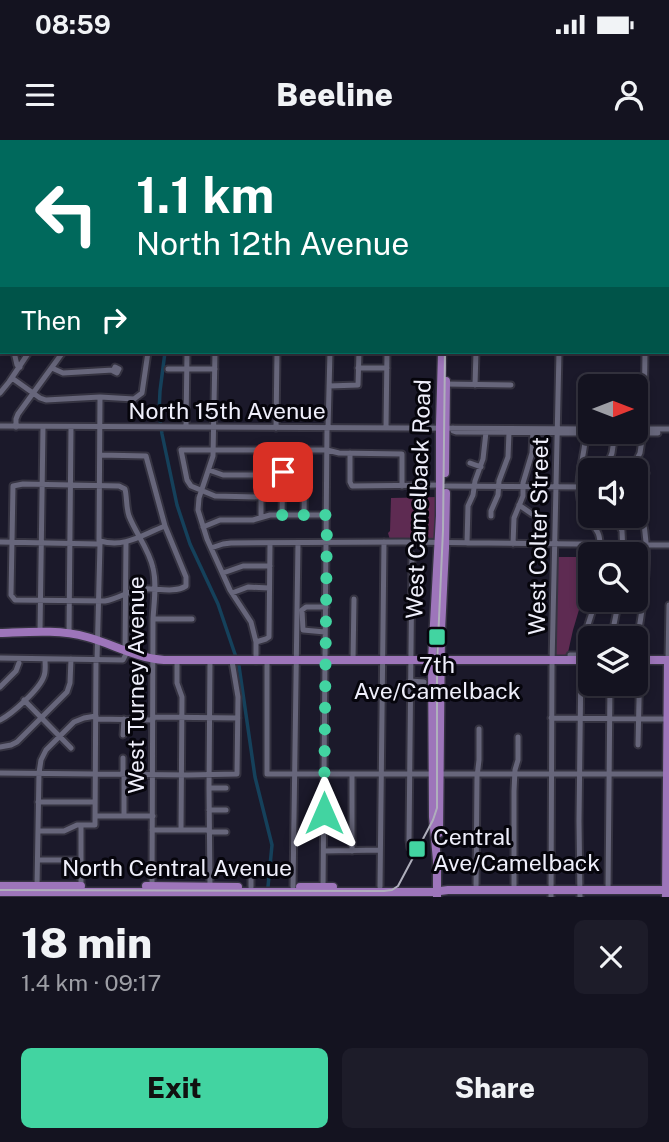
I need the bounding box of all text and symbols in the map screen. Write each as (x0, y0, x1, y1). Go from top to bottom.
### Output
text: 08:59 (35, 9, 111, 40)
icon: menu (21, 76, 59, 114)
text: Beeline (276, 76, 393, 113)
icon: person (610, 76, 648, 114)
text: 1.1 km (136, 166, 274, 224)
icon: left (21, 168, 112, 259)
text: North 12th Avenue (136, 225, 409, 262)
icon: right (95, 301, 133, 339)
text: Then (21, 305, 81, 336)
north arrow (578, 374, 648, 444)
map controls (578, 374, 648, 696)
street label: West Camelback Road (400, 379, 436, 619)
street label: North 15th Avenue (128, 397, 326, 424)
street label: West Colter Street (523, 437, 553, 635)
pin (253, 442, 313, 502)
icon: arrive (264, 453, 302, 491)
button: sound (578, 458, 648, 528)
button: search (578, 542, 648, 612)
street label: West Turney Avenue (122, 576, 149, 794)
button: layers (578, 626, 648, 696)
marker: 7th Ave/Camelback (427, 627, 447, 647)
place label: 7th Ave/Camelback (353, 651, 521, 704)
position arrow (287, 776, 361, 850)
place label: Central Ave/Camelback (433, 823, 600, 876)
marker: Central Ave/Camelback (407, 839, 427, 859)
street label: North Central Avenue (62, 854, 292, 881)
text: 18 min (21, 918, 152, 967)
button: close (574, 920, 648, 994)
text: 1.4 km · 09:17 (21, 969, 161, 996)
button: Exit (21, 1048, 328, 1128)
button: Share (342, 1048, 648, 1128)

